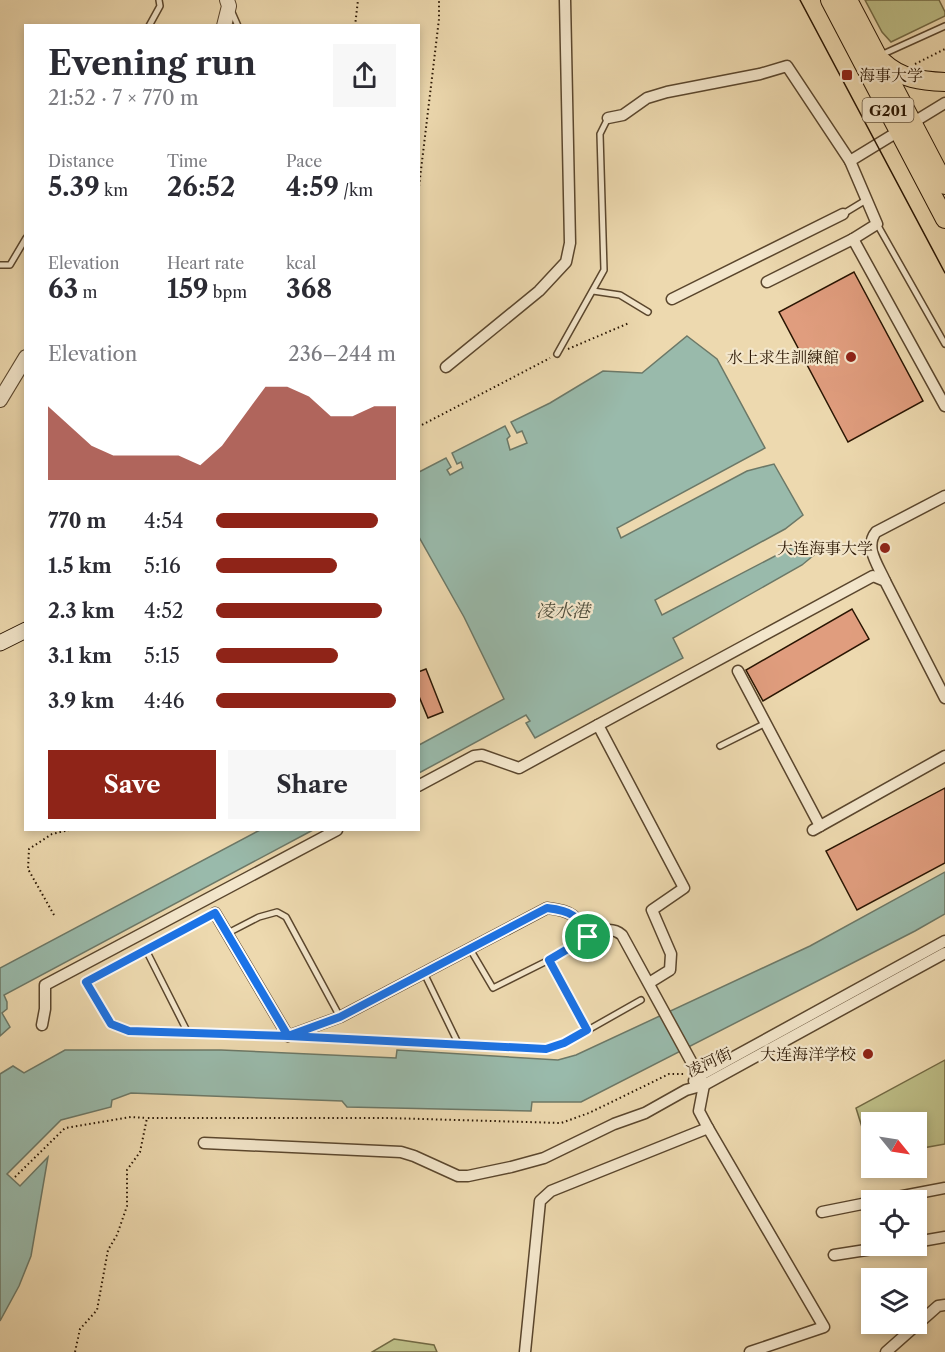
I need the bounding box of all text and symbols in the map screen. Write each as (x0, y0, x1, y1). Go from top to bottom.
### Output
text: Evening run (48, 43, 256, 84)
button: share (333, 44, 396, 107)
place label: 海事大学 (859, 65, 923, 85)
marker: 海事大学 (840, 68, 854, 82)
text: 21:52 · 7 × 770 m (48, 86, 199, 110)
road number: G201 (862, 98, 914, 122)
text: Distance (48, 151, 114, 171)
text: Time (167, 151, 207, 171)
text: Pace (286, 151, 322, 171)
text: 5.39 (48, 171, 100, 203)
text: 26:52 (167, 171, 235, 203)
text: 4:59 (286, 171, 339, 203)
text: km (100, 180, 128, 200)
text: /km (339, 180, 373, 200)
text: Elevation (48, 253, 119, 273)
text: Heart rate (167, 253, 244, 273)
text: kcal (286, 253, 316, 273)
text: 63 (48, 273, 78, 305)
text: 159 (167, 273, 209, 305)
text: 368 (286, 273, 332, 305)
text: m (78, 282, 97, 302)
text: bpm (209, 282, 247, 302)
text: Elevation (48, 342, 137, 366)
text: 236–244 m (288, 342, 396, 366)
place label: 水上求生訓練館 (727, 347, 839, 367)
marker: 水上求生訓練館 (844, 350, 858, 364)
text: 770 m (48, 509, 107, 533)
text: 4:54 (144, 509, 184, 533)
place label: 大连海事大学 (777, 538, 873, 558)
marker: 大连海事大学 (878, 541, 892, 555)
text: 1.5 km (48, 554, 112, 578)
text: 5:16 (144, 554, 181, 578)
text: 2.3 km (48, 599, 115, 623)
text: 4:52 (144, 599, 184, 623)
water label: 凌水港 (536, 600, 592, 622)
text: 3.1 km (48, 644, 112, 668)
text: 5:15 (144, 644, 180, 668)
text: 3.9 km (48, 689, 114, 713)
text: 4:46 (144, 689, 184, 713)
button: Save (48, 750, 216, 819)
button: Share (228, 750, 396, 819)
pin (562, 911, 613, 962)
icon: arrive (571, 920, 604, 953)
street label: 凌河街 (683, 1043, 735, 1081)
place label: 大连海洋学校 (760, 1044, 856, 1064)
marker: 大连海洋学校 (861, 1047, 875, 1061)
north arrow (861, 1112, 927, 1178)
map controls (861, 1112, 927, 1334)
button: locate (861, 1190, 927, 1256)
button: layers (861, 1268, 927, 1334)

